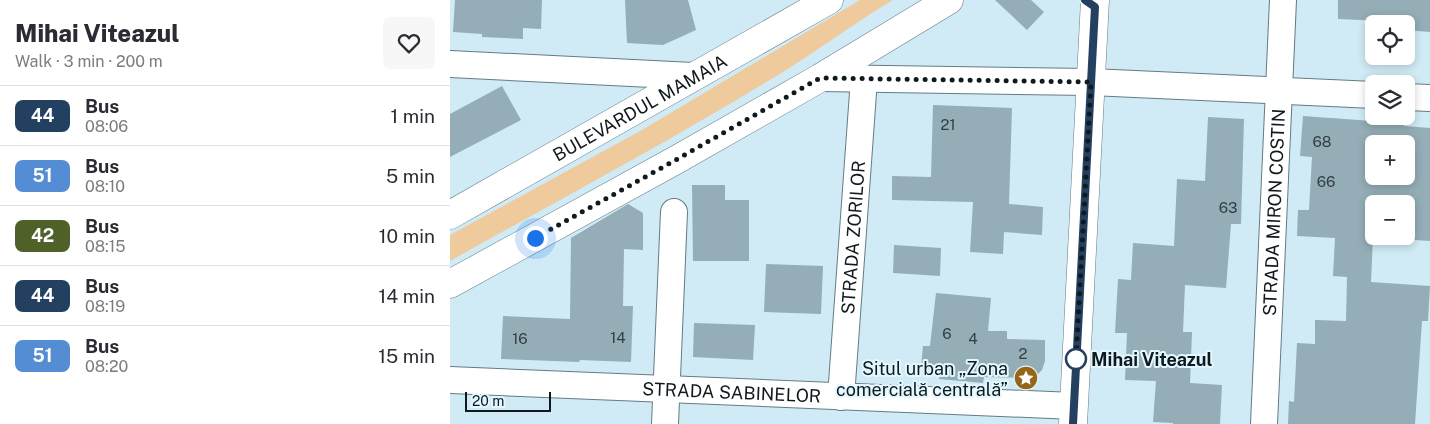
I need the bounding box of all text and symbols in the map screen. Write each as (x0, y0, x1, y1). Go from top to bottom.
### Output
map controls (1365, 15, 1415, 245)
button: locate (1365, 15, 1415, 65)
button: heart (383, 17, 435, 69)
text: Mihai Viteazul (15, 19, 179, 47)
street label: BULEVARDUL MAMAIA (549, 50, 730, 165)
text: Walk · 3 min · 200 m (15, 52, 163, 71)
button: layers (1365, 75, 1415, 125)
text: Bus (85, 95, 119, 117)
text: 44 (31, 105, 54, 126)
text: 1 min (390, 105, 435, 127)
street label: STRADA MIRON COSTIN (1258, 108, 1289, 316)
house number: 21 (940, 116, 956, 133)
text: 08:06 (85, 117, 128, 136)
house number: 68 (1313, 133, 1331, 150)
button: + (1365, 135, 1415, 185)
text: Bus (85, 155, 119, 177)
street label: STRADA ZORILOR (837, 160, 869, 315)
text: 51 (33, 165, 52, 186)
text: 5 min (386, 165, 435, 187)
house number: 66 (1317, 173, 1335, 190)
text: 08:10 (85, 177, 125, 196)
button: − (1365, 195, 1415, 245)
house number: 63 (1219, 199, 1237, 216)
text: Bus (85, 215, 119, 237)
text: 42 (31, 225, 54, 246)
text: 10 min (379, 225, 435, 247)
your location (523, 226, 548, 251)
text: 08:15 (85, 237, 125, 256)
text: Bus (85, 275, 119, 297)
text: 44 (31, 285, 54, 306)
text: 14 min (378, 285, 435, 307)
text: 08:19 (85, 297, 125, 316)
house number: 6 (942, 325, 952, 342)
house number: 14 (610, 329, 626, 346)
house number: 16 (512, 330, 528, 347)
house number: 4 (968, 330, 978, 347)
text: Bus (85, 335, 119, 357)
text: 51 (33, 345, 52, 366)
text: 15 min (378, 345, 435, 367)
house number: 2 (1019, 345, 1028, 362)
marker: Mihai Viteazul (1065, 348, 1087, 370)
place label: Mihai Viteazul (1091, 349, 1213, 370)
text: 08:20 (85, 357, 128, 376)
place label: Situl urban „Zona comercială centrală” (836, 358, 1008, 400)
place icon: Situl urban „Zona comercială centrală” (1013, 365, 1039, 391)
street label: STRADA SABINELOR (642, 378, 822, 406)
scale bar (465, 389, 551, 412)
text: 20 m (472, 393, 504, 409)

